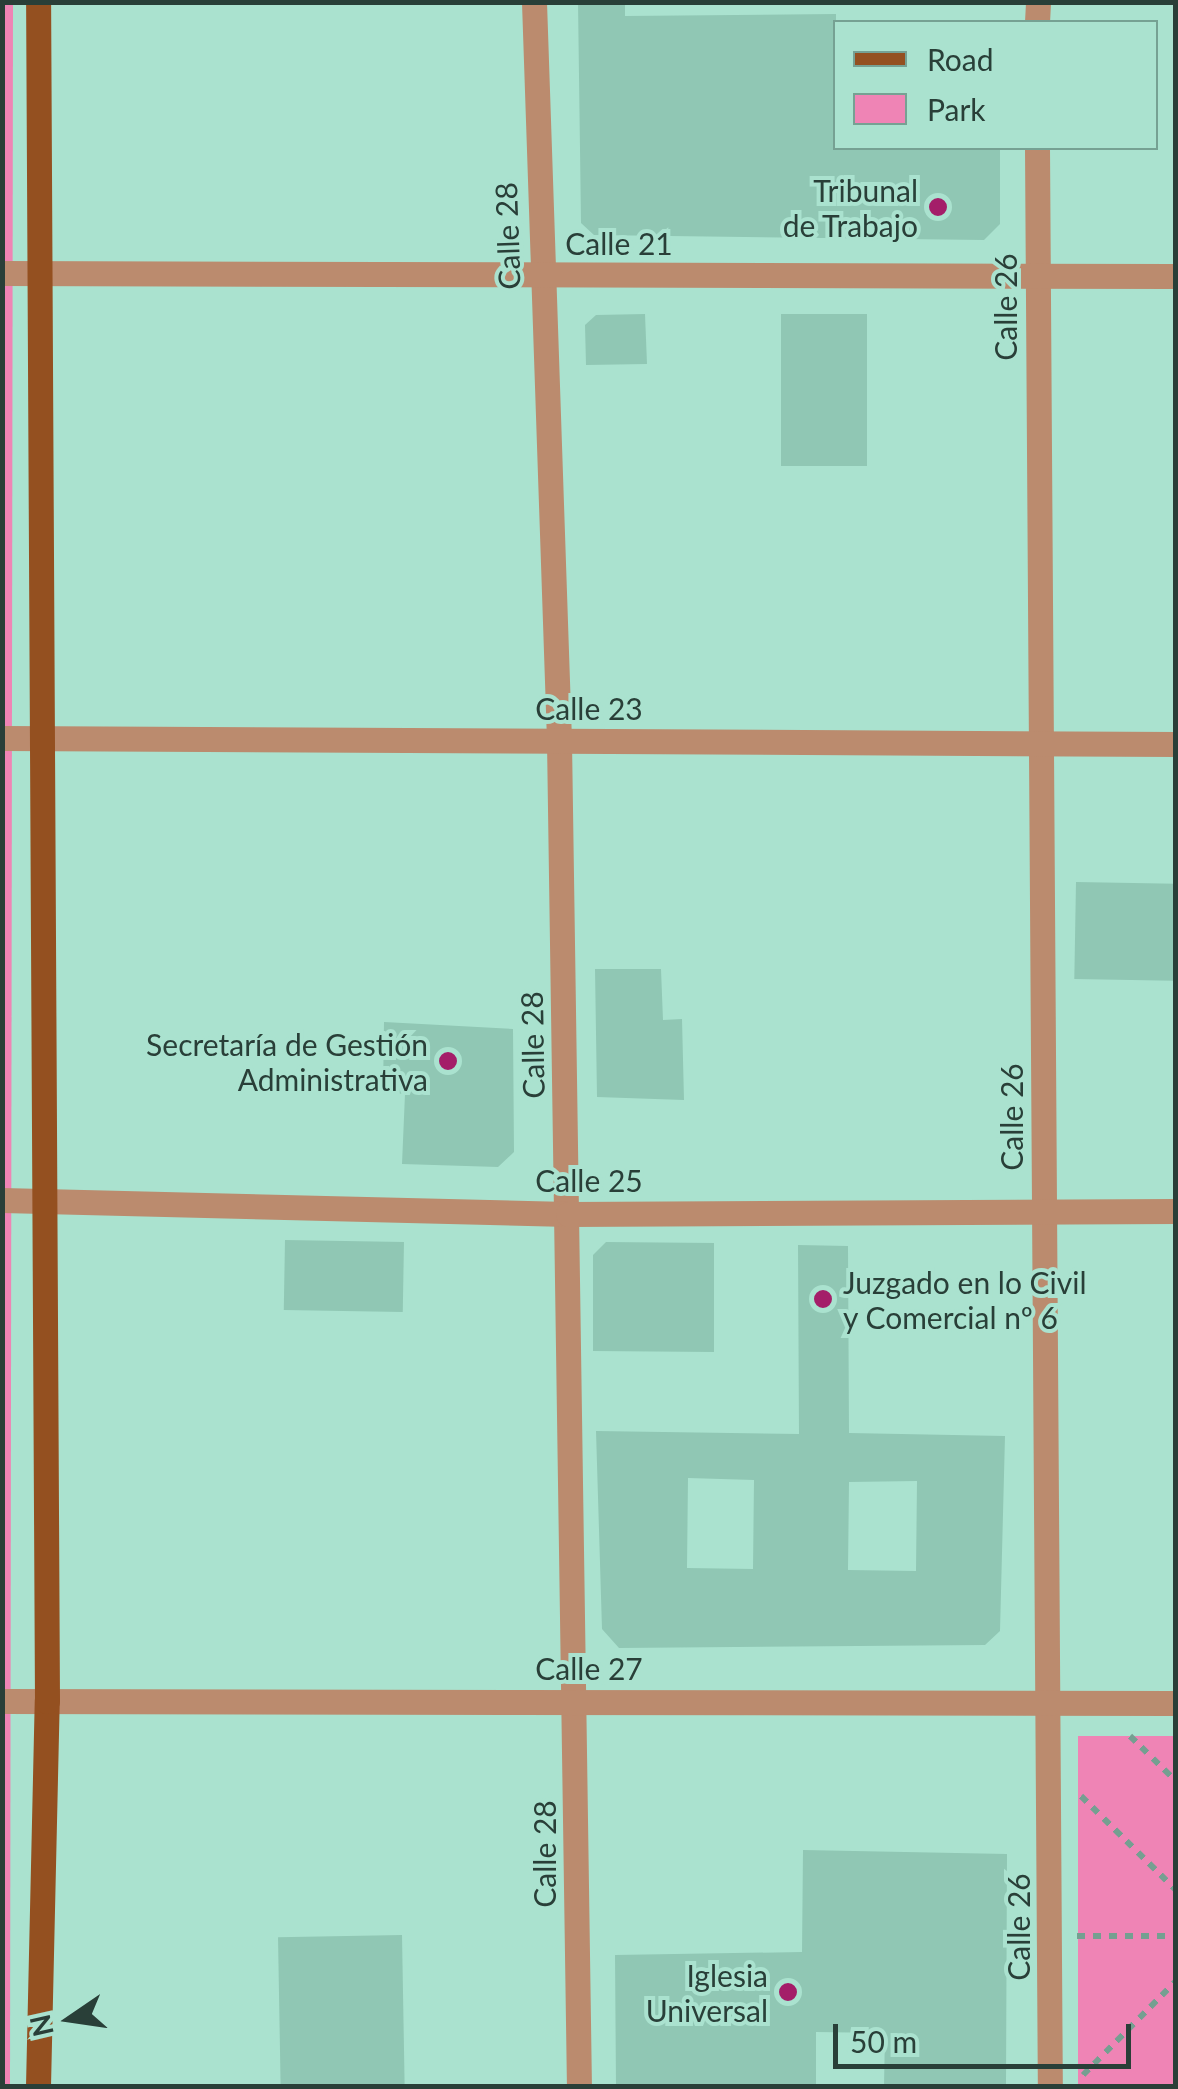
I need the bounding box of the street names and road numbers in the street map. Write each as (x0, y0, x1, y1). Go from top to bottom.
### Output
street label: Calle 28 (487, 182, 527, 290)
street label: Calle 21 (565, 225, 673, 261)
street label: Calle 26 (987, 253, 1023, 361)
street label: Calle 23 (535, 690, 643, 726)
street label: Calle 28 (513, 991, 551, 1099)
street label: Calle 26 (993, 1063, 1029, 1171)
street label: Calle 25 (535, 1162, 643, 1198)
street label: Calle 27 (535, 1650, 643, 1686)
street label: Calle 28 (526, 1800, 562, 1908)
street label: Calle 26 (1000, 1873, 1036, 1981)

